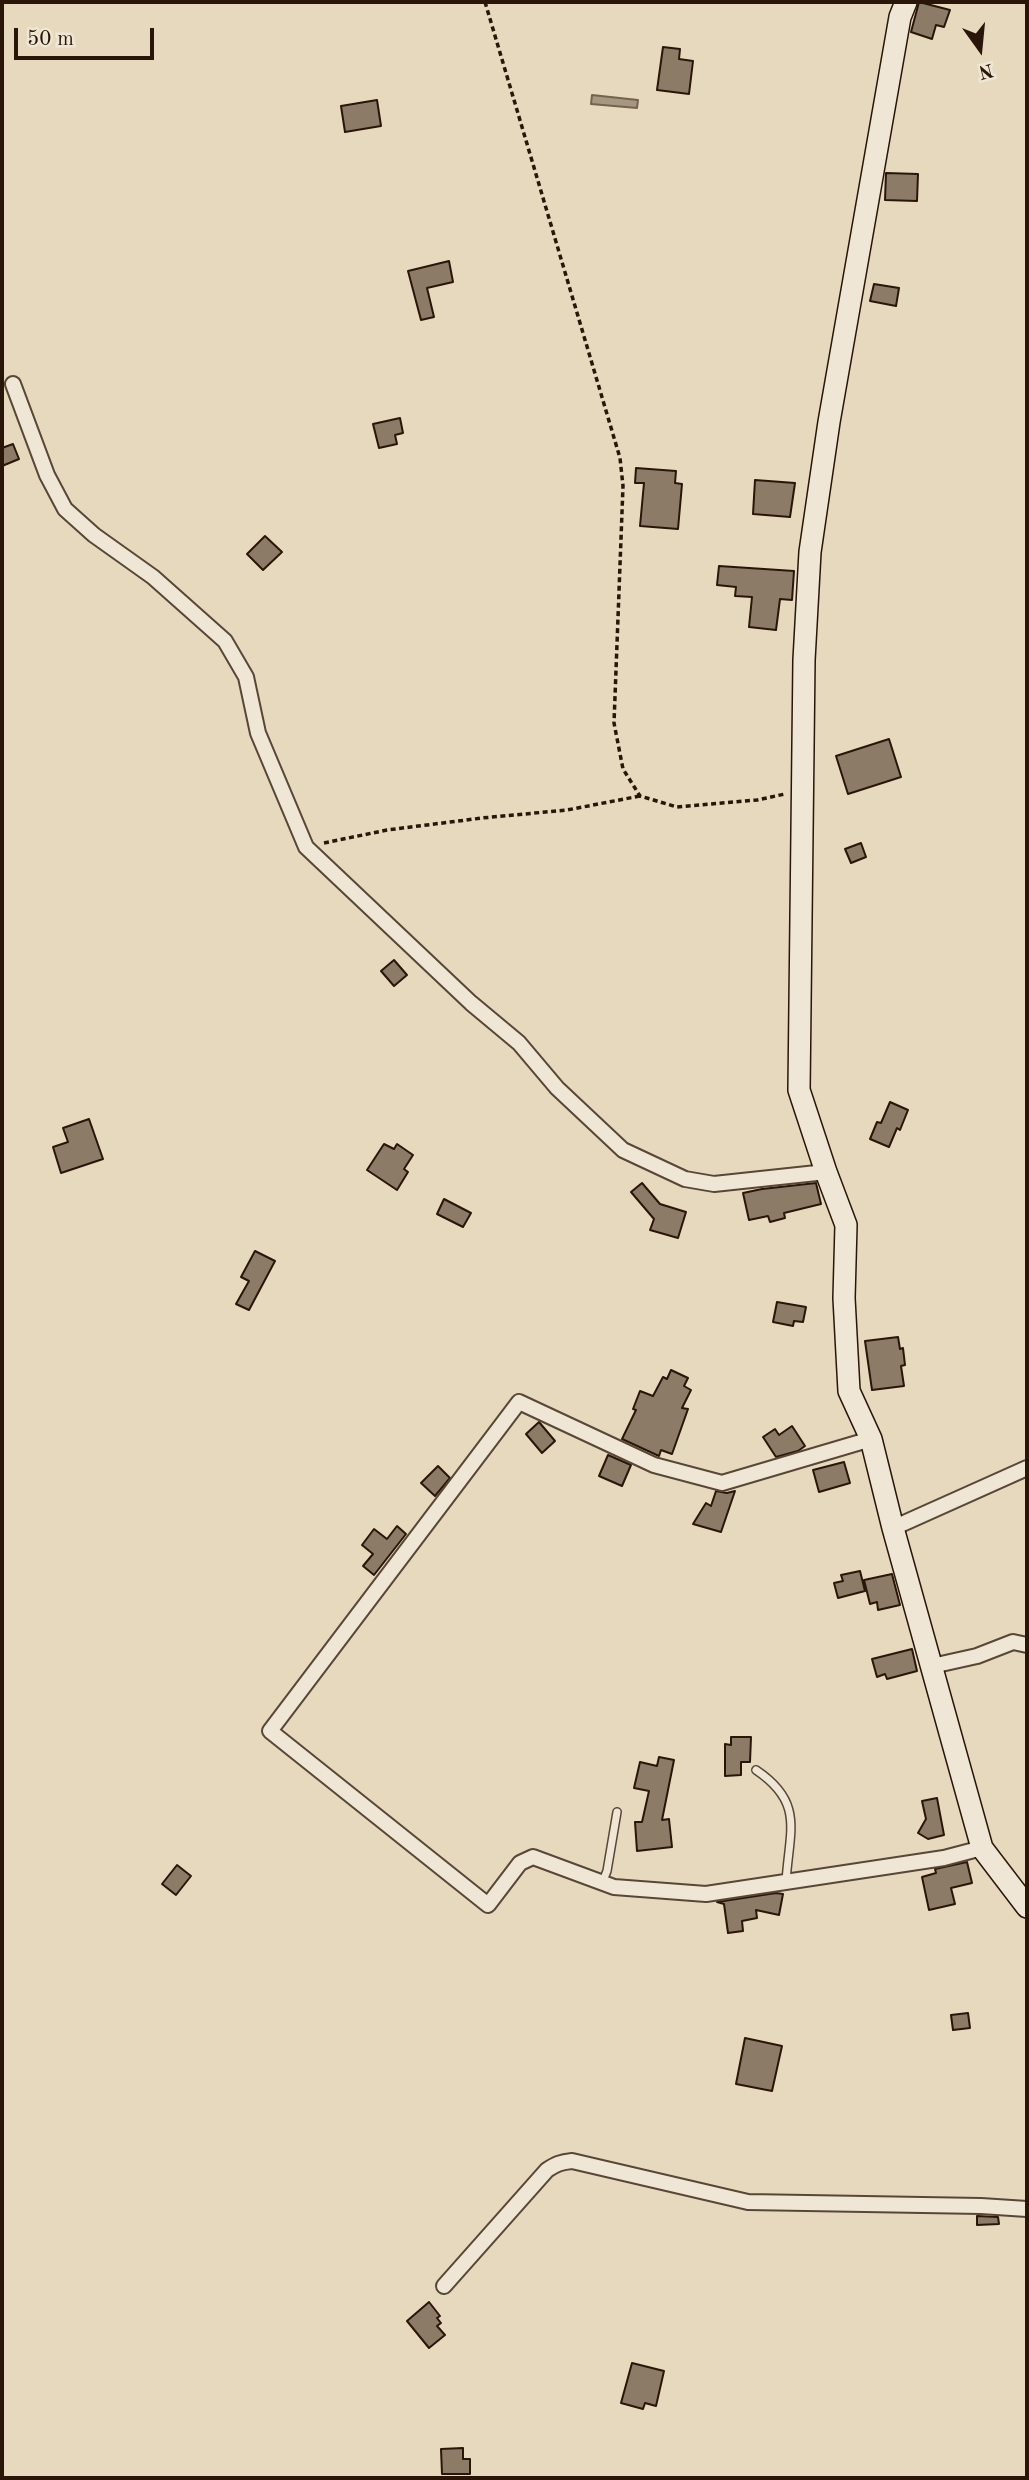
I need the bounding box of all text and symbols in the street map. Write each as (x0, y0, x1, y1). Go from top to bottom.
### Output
scale bar (18, 14, 158, 58)
north arrow (945, 14, 1015, 84)
text: 50 m (27, 29, 74, 50)
text: N (976, 59, 995, 81)

